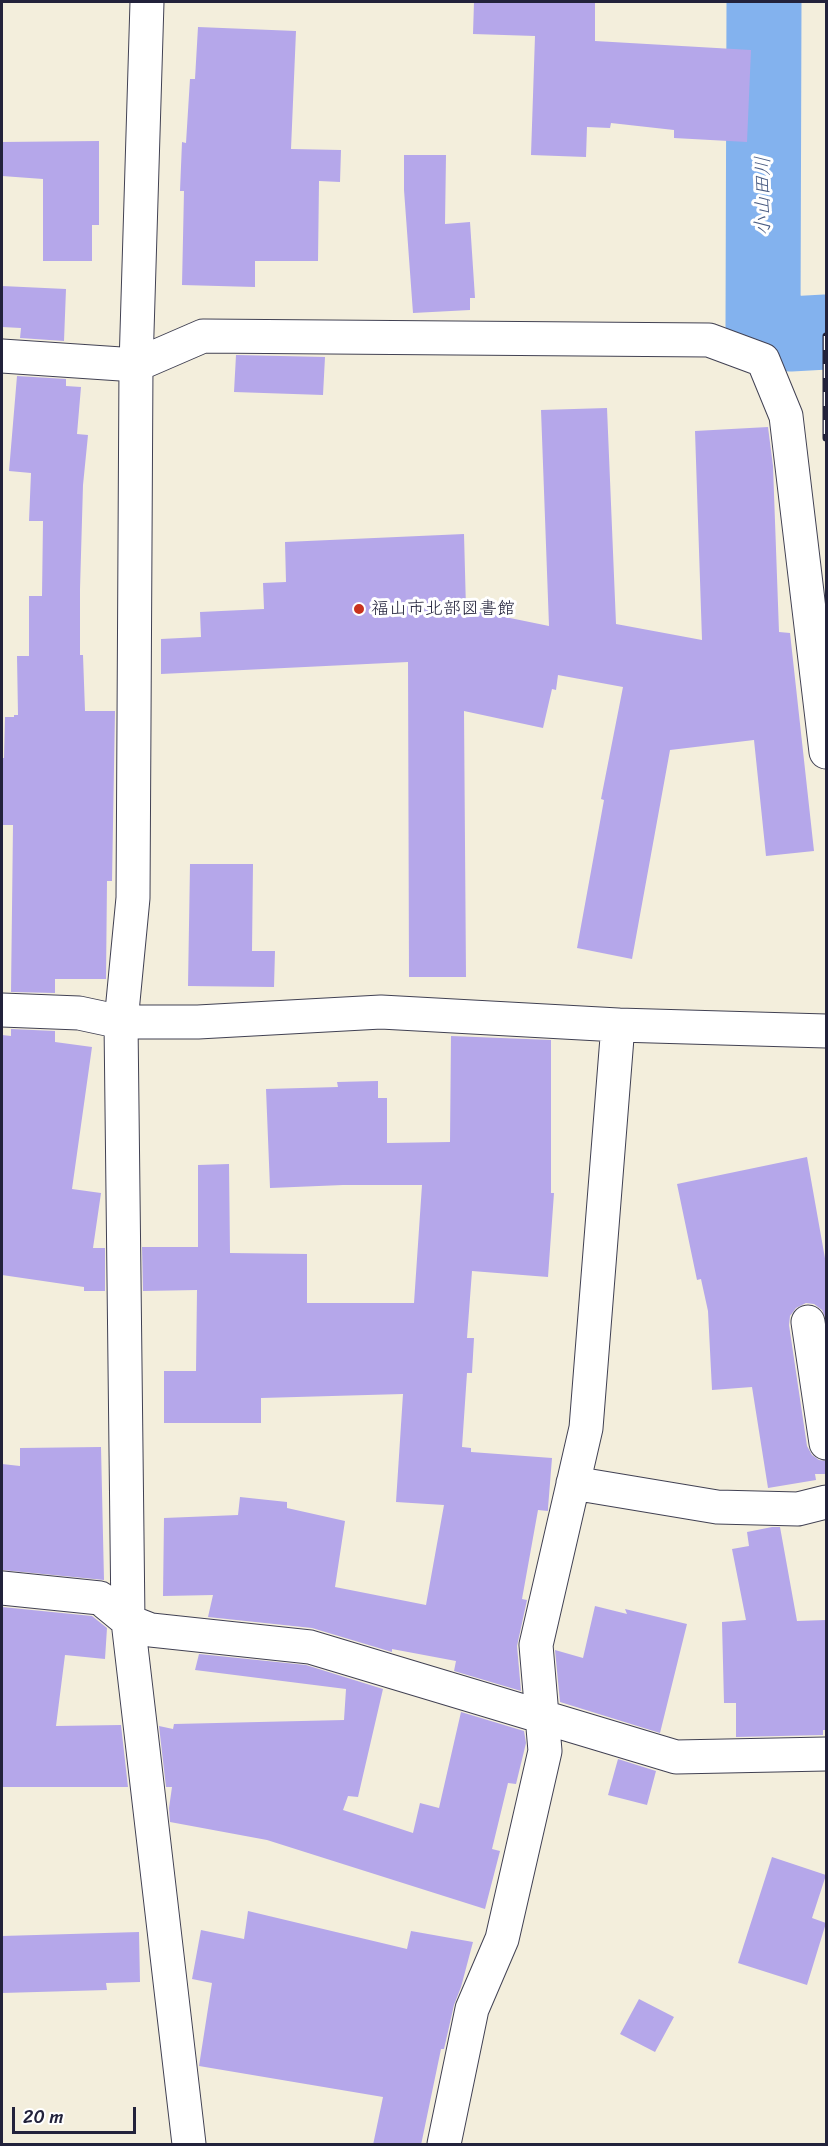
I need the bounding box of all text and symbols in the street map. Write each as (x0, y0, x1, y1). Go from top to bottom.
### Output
water label: 小山田川 (752, 156, 776, 236)
place label: 福山市北部図書館 (371, 598, 515, 620)
marker: 福山市北部図書館 (352, 602, 366, 616)
scale bar (15, 2095, 140, 2133)
text: 20 m (23, 2101, 63, 2133)

